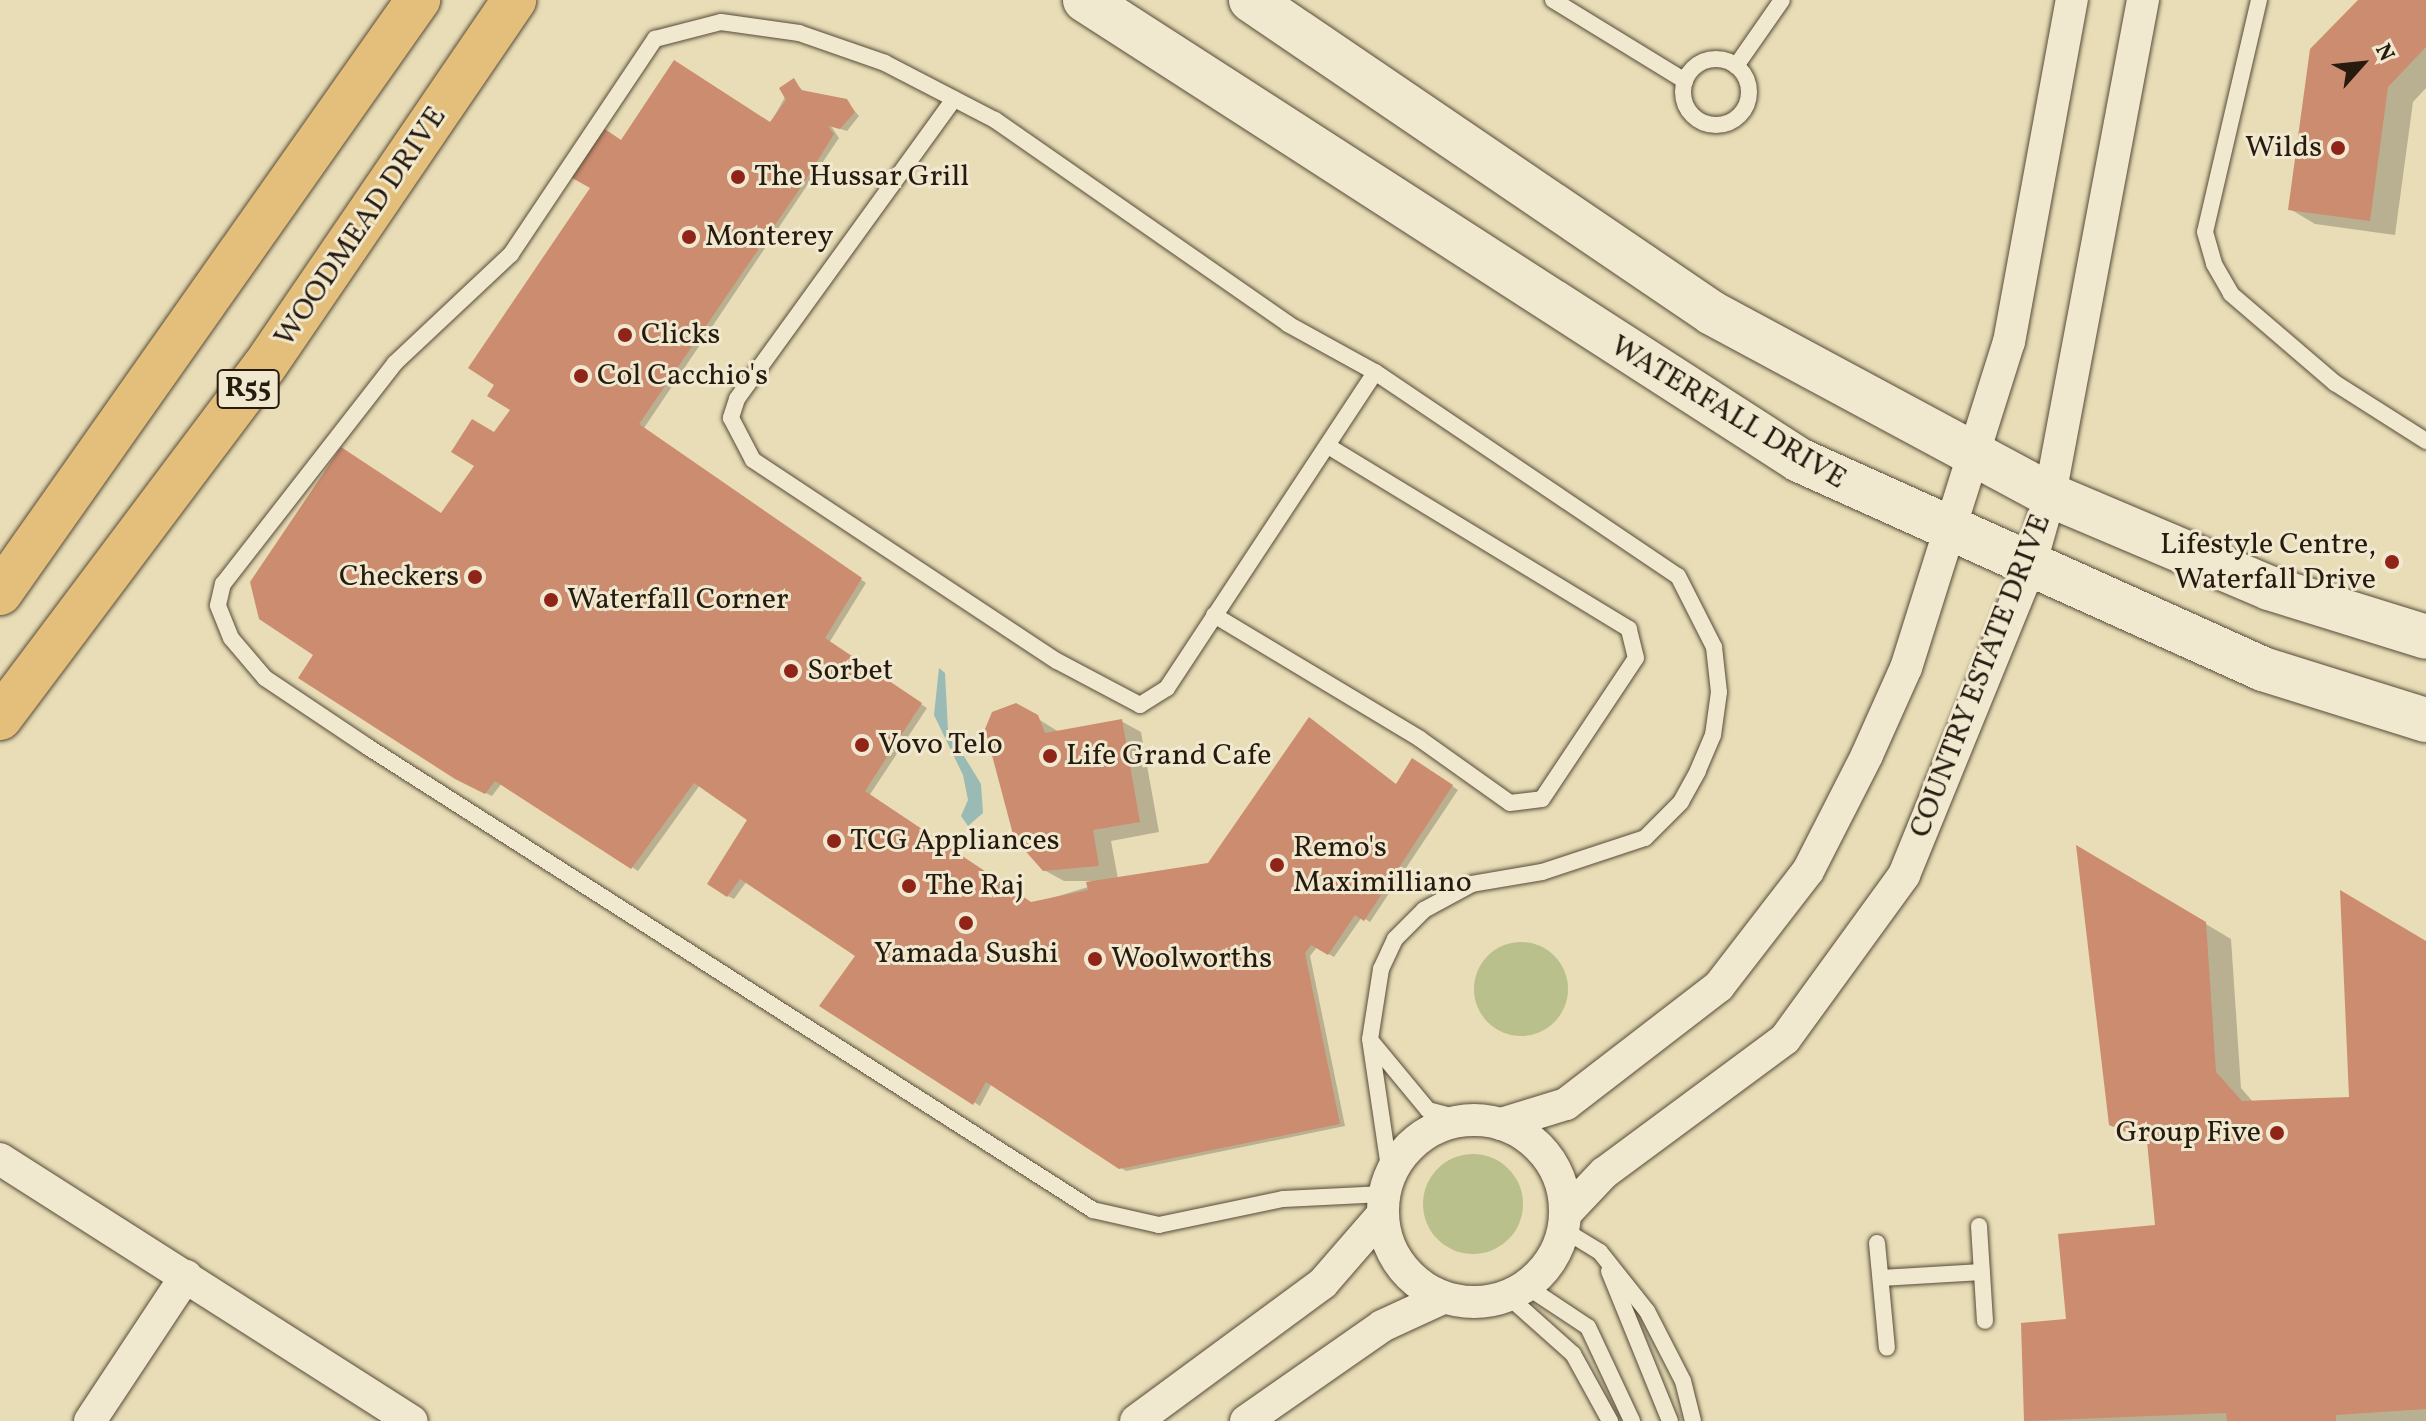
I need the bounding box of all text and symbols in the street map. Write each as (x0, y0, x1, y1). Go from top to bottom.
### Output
north arrow (2322, 24, 2402, 104)
text: N (2366, 39, 2401, 67)
street label: WOODMEAD DRIVE (267, 100, 455, 354)
place label: Wilds (2245, 130, 2322, 166)
marker: Wilds (2329, 139, 2347, 157)
place label: The Hussar Grill (754, 159, 969, 195)
marker: The Hussar Grill (729, 168, 747, 186)
place label: Monterey (705, 219, 833, 255)
marker: Monterey (680, 228, 698, 246)
place label: Clicks (641, 317, 720, 353)
marker: Clicks (616, 326, 634, 344)
street label: WATERFALL DRIVE (1604, 328, 1852, 498)
place label: Col Cacchio's (597, 358, 768, 394)
road number: R55 (216, 365, 280, 413)
marker: Col Cacchio's (572, 367, 590, 385)
street label: COUNTRY ESTATE DRIVE (1902, 509, 2060, 843)
place label: Lifestyle Centre, Waterfall Drive (2160, 527, 2376, 598)
marker: Lifestyle Centre, Waterfall Drive (2383, 553, 2401, 571)
place label: Checkers (339, 559, 459, 595)
marker: Checkers (466, 568, 484, 586)
place label: Waterfall Corner (567, 582, 788, 618)
marker: Waterfall Corner (542, 591, 560, 609)
place label: Sorbet (807, 653, 893, 689)
marker: Sorbet (782, 662, 800, 680)
place label: Vovo Telo (878, 727, 1003, 763)
marker: Vovo Telo (853, 736, 871, 754)
place label: Life Grand Cafe (1066, 738, 1272, 774)
marker: Life Grand Cafe (1041, 747, 1059, 765)
place label: TCG Appliances (850, 823, 1060, 859)
place label: Remo's Maximilliano (1293, 830, 1472, 900)
marker: TCG Appliances (825, 832, 843, 850)
marker: Remo's Maximilliano (1268, 856, 1286, 874)
place label: The Raj (925, 868, 1024, 904)
marker: The Raj (900, 877, 918, 895)
marker: Yamada Sushi (957, 914, 975, 932)
place label: Yamada Sushi (874, 936, 1058, 972)
place label: Woolworths (1111, 941, 1272, 977)
marker: Woolworths (1086, 950, 1104, 968)
place label: Group Five (2116, 1115, 2261, 1151)
marker: Group Five (2268, 1124, 2286, 1142)

